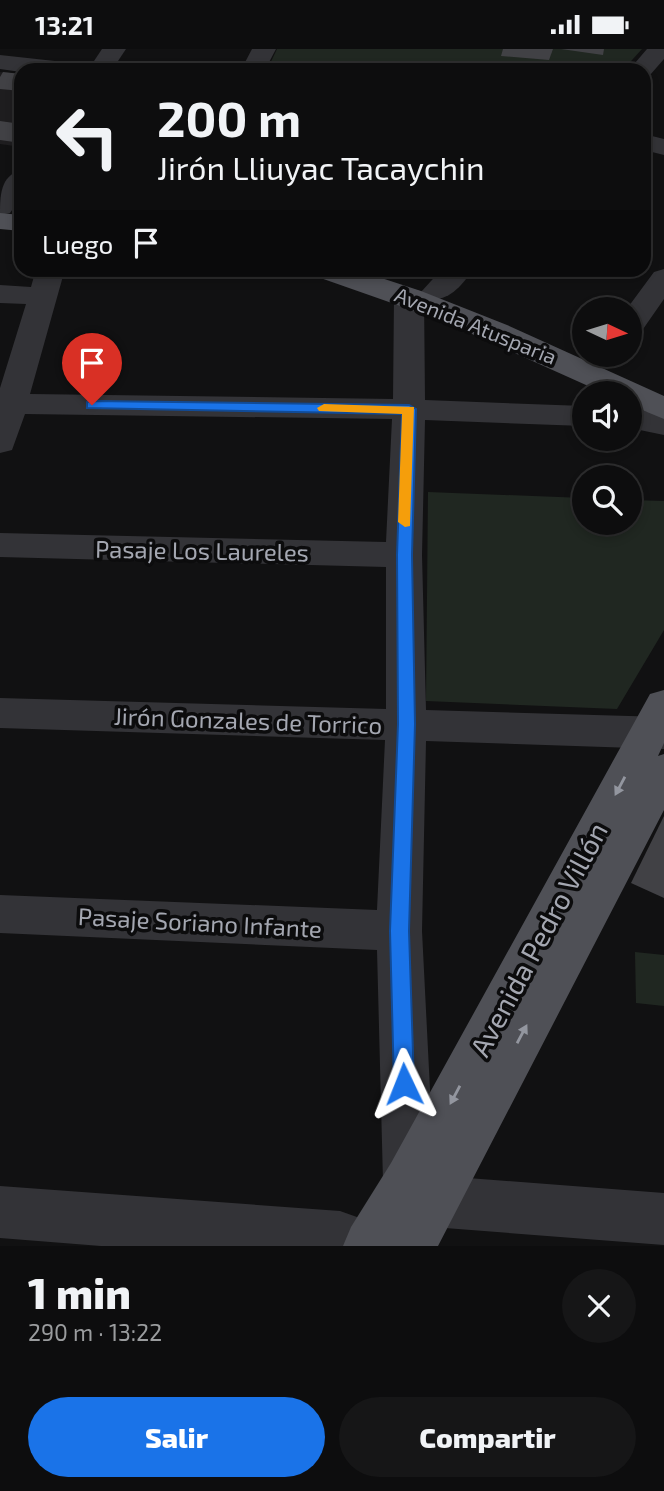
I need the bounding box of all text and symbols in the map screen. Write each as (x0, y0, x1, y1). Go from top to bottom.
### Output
text: 13:21 (35, 9, 94, 40)
text: 200 m (157, 88, 301, 147)
icon: left (42, 91, 133, 182)
text: Jirón Lliuyac Tacaychin (157, 148, 485, 186)
icon: arrive (127, 224, 165, 262)
text: Luego (42, 228, 113, 259)
street label: Avenida Atusparia (391, 281, 561, 369)
north arrow (572, 297, 642, 367)
map controls (572, 297, 642, 535)
pin (62, 333, 122, 405)
icon: arrive (73, 344, 111, 382)
button: sound (572, 381, 642, 451)
button: search (572, 465, 642, 535)
street label: Pasaje Los Laureles (95, 534, 309, 566)
street label: Jirón Gonzales de Torrico (113, 701, 383, 739)
one-way arrow (615, 777, 627, 797)
street label: Avenida Pedro Villón (462, 816, 614, 1062)
street label: Pasaje Soriano Infante (77, 901, 323, 943)
one-way arrow (516, 1024, 528, 1044)
position arrow (367, 1047, 441, 1121)
one-way arrow (449, 1085, 461, 1105)
text: 1 min (28, 1267, 131, 1317)
button: close (562, 1269, 636, 1343)
text: 290 m · 13:22 (28, 1318, 162, 1346)
button: Salir (28, 1397, 325, 1477)
button: Compartir (339, 1397, 636, 1477)

